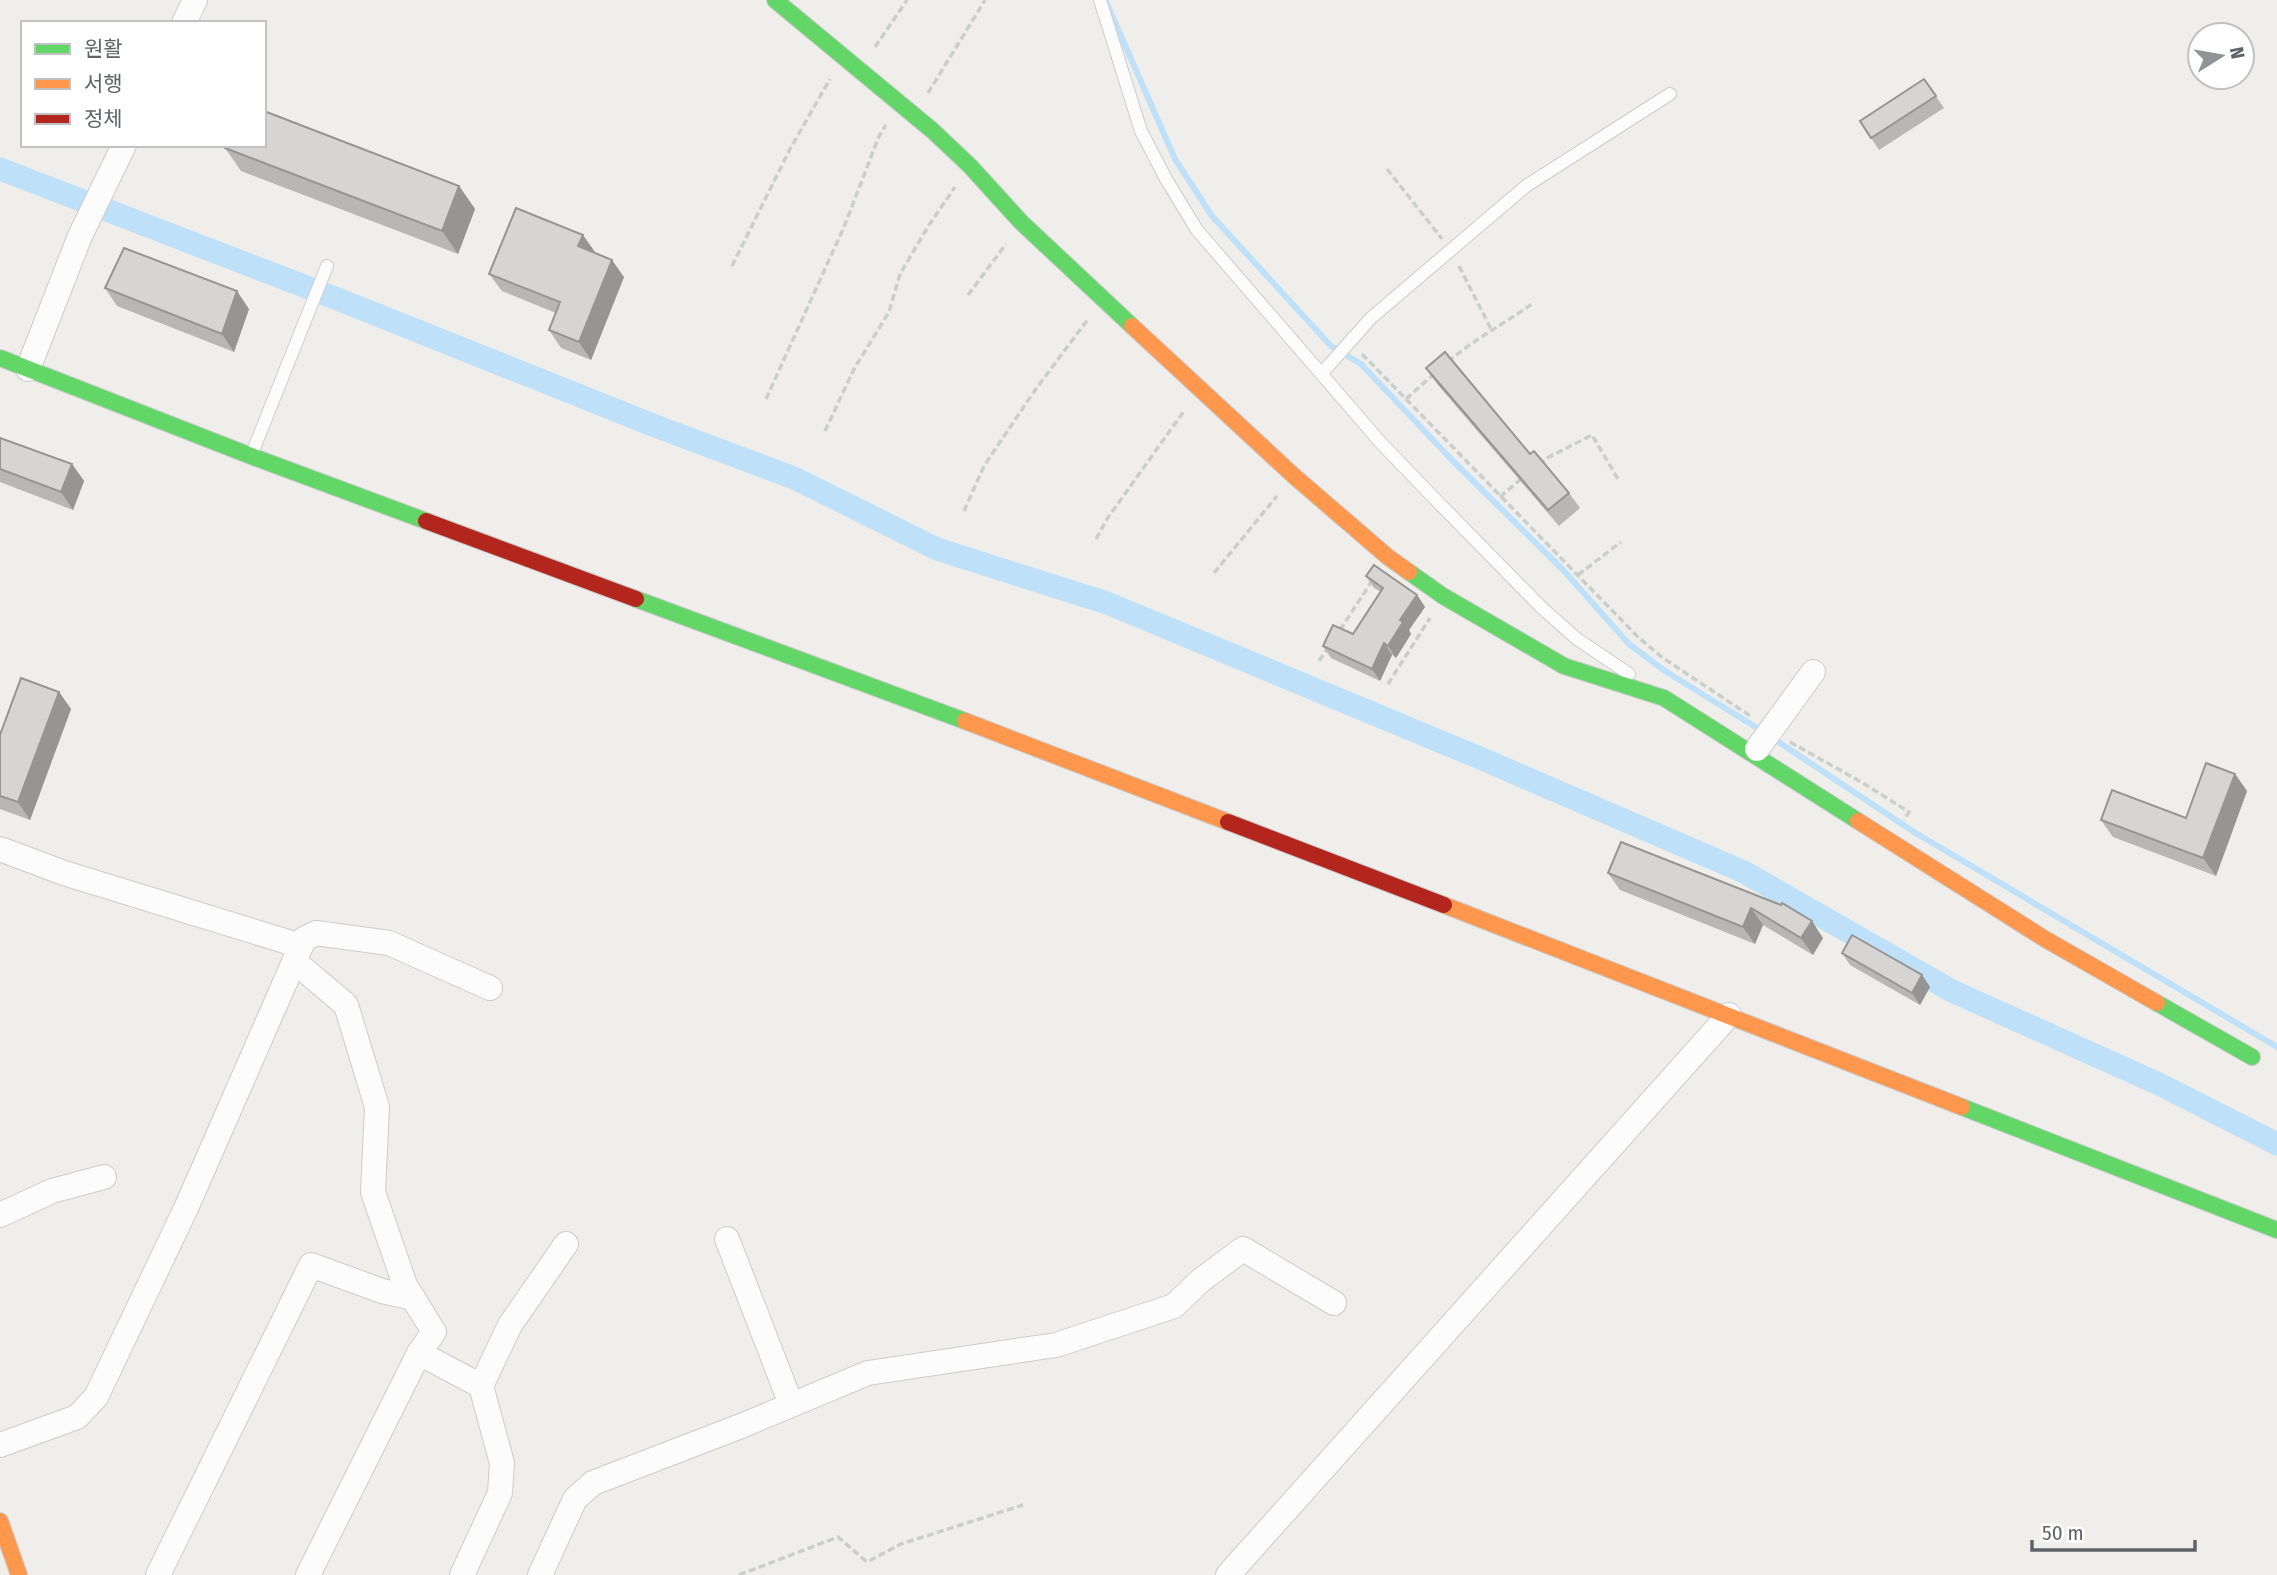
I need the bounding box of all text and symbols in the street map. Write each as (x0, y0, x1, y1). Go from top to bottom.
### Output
legend (21, 21, 266, 147)
north arrow (2186, 21, 2256, 91)
text: 원활 (84, 36, 123, 62)
text: N (2225, 45, 2250, 61)
text: 서행 (84, 71, 123, 97)
text: 정체 (84, 106, 123, 132)
scale bar (2032, 1508, 2195, 1552)
text: 50 m (2042, 1520, 2084, 1546)

